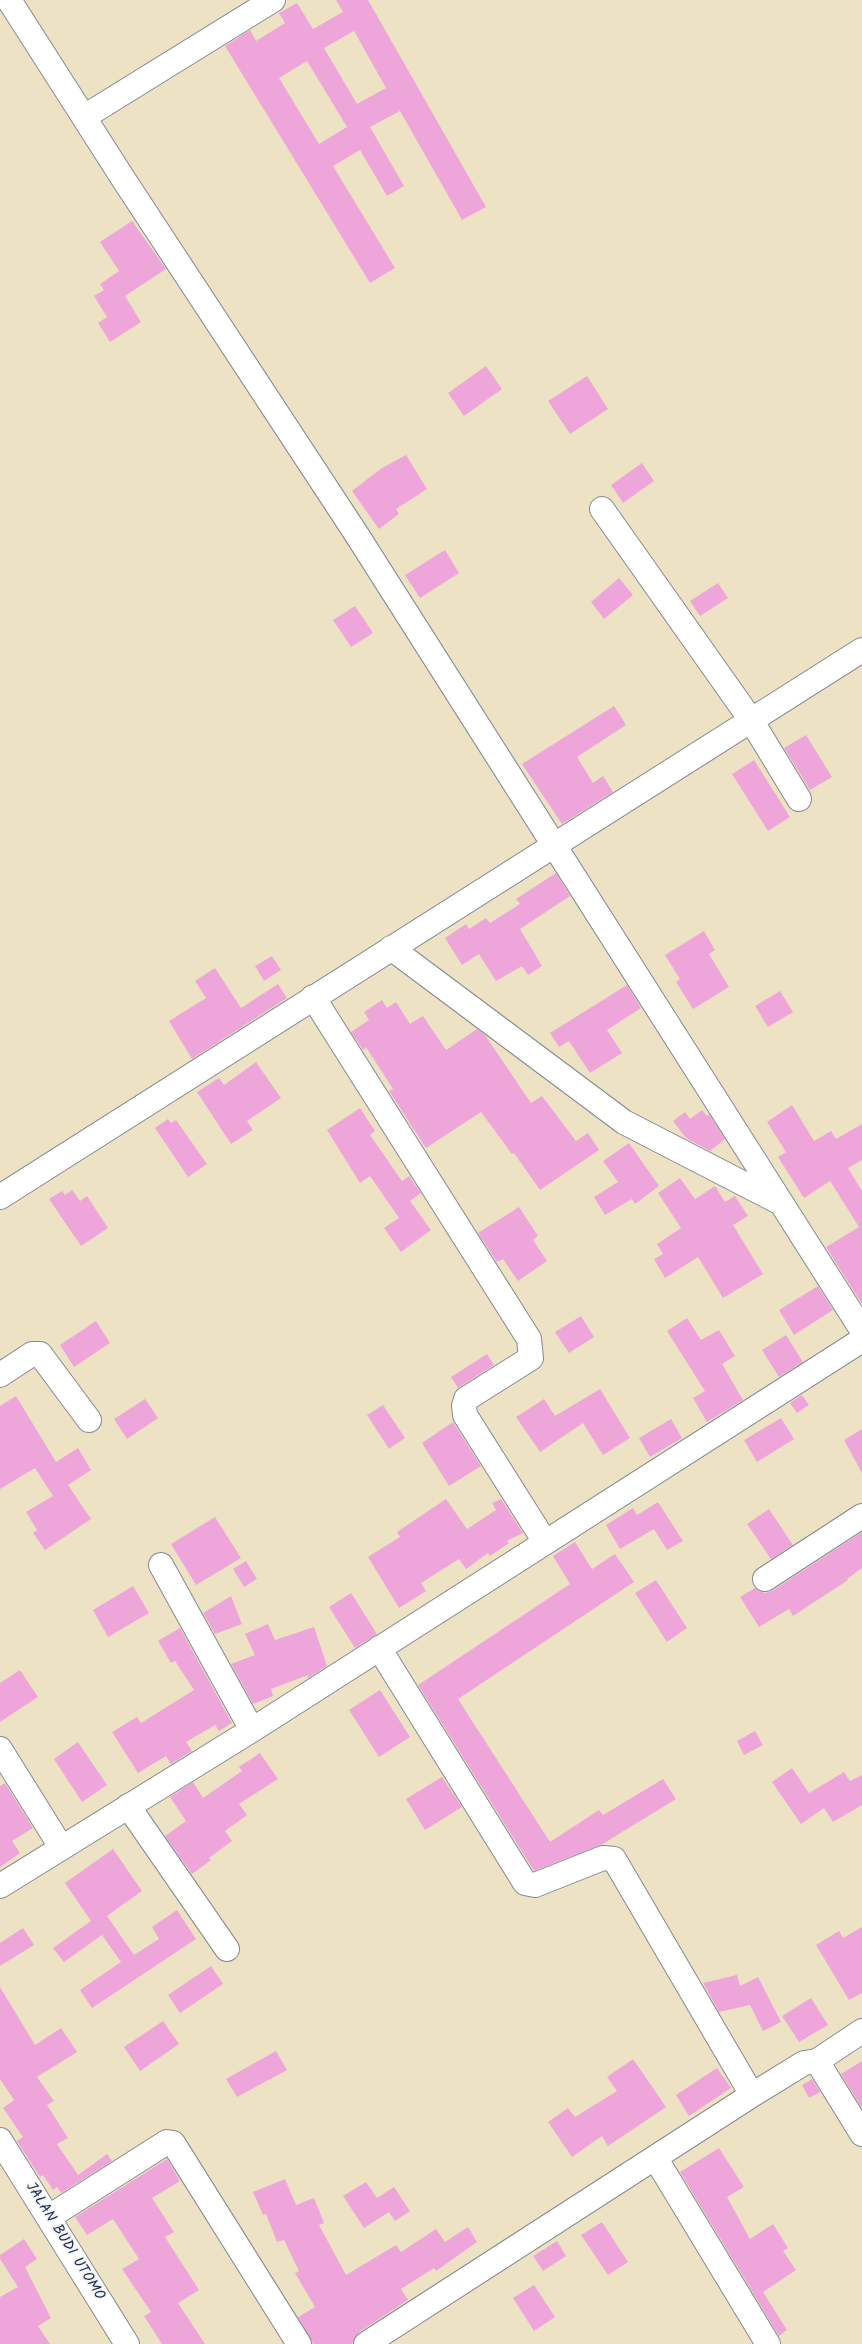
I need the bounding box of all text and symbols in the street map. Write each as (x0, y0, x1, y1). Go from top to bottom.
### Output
street label: JALAN BUDI UTOMO (20, 2180, 108, 2304)

